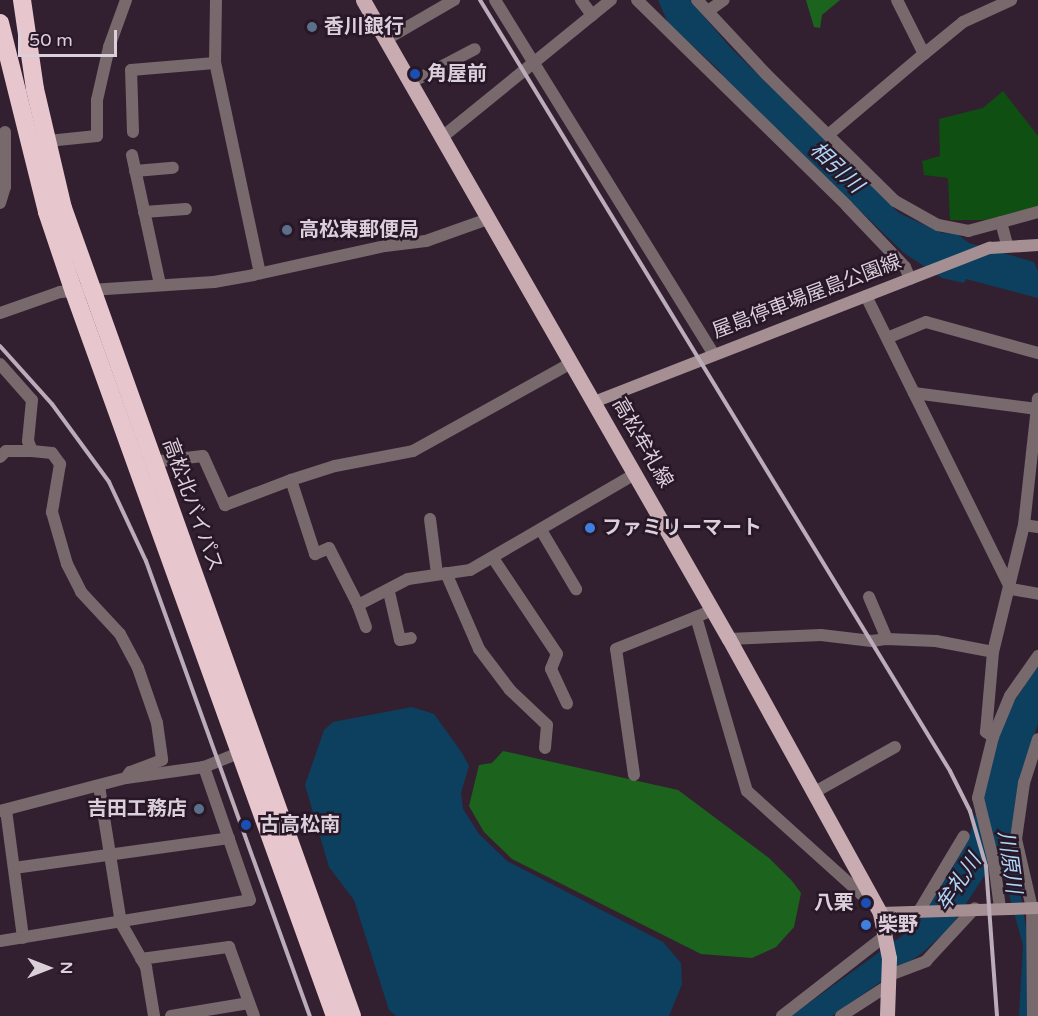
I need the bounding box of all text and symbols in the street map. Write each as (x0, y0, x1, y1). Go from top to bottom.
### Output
place label: 香川銀行 (324, 15, 404, 39)
scale bar (21, 18, 120, 56)
marker: 香川銀行 (305, 20, 319, 34)
text: 50 m (29, 29, 73, 51)
place label: 角屋前 (427, 62, 487, 86)
marker: 角屋前 (408, 67, 422, 81)
water label: 相引川 (804, 137, 868, 199)
place label: 高松東郵便局 (299, 218, 419, 242)
marker: 高松東郵便局 (280, 223, 294, 237)
street label: 屋島停車場屋島公園線 (709, 250, 905, 344)
street label: 高松牟礼線 (607, 394, 677, 492)
street label: 高松北バイパス (157, 435, 227, 575)
place label: ファミリーマート (602, 516, 762, 540)
marker: ファミリーマート (583, 521, 597, 535)
place label: 吉田工務店 (87, 797, 187, 821)
marker: 吉田工務店 (192, 802, 206, 816)
place label: 古高松南 (260, 813, 340, 837)
marker: 古高松南 (237, 816, 255, 834)
water label: 川原川 (992, 829, 1026, 895)
water label: 牟礼川 (931, 850, 987, 916)
place label: 八栗 (814, 891, 854, 915)
marker: 八栗 (859, 896, 873, 910)
place label: 柴野 (878, 913, 918, 937)
marker: 柴野 (859, 918, 873, 932)
north arrow (18, 938, 78, 998)
text: N (56, 962, 76, 974)

